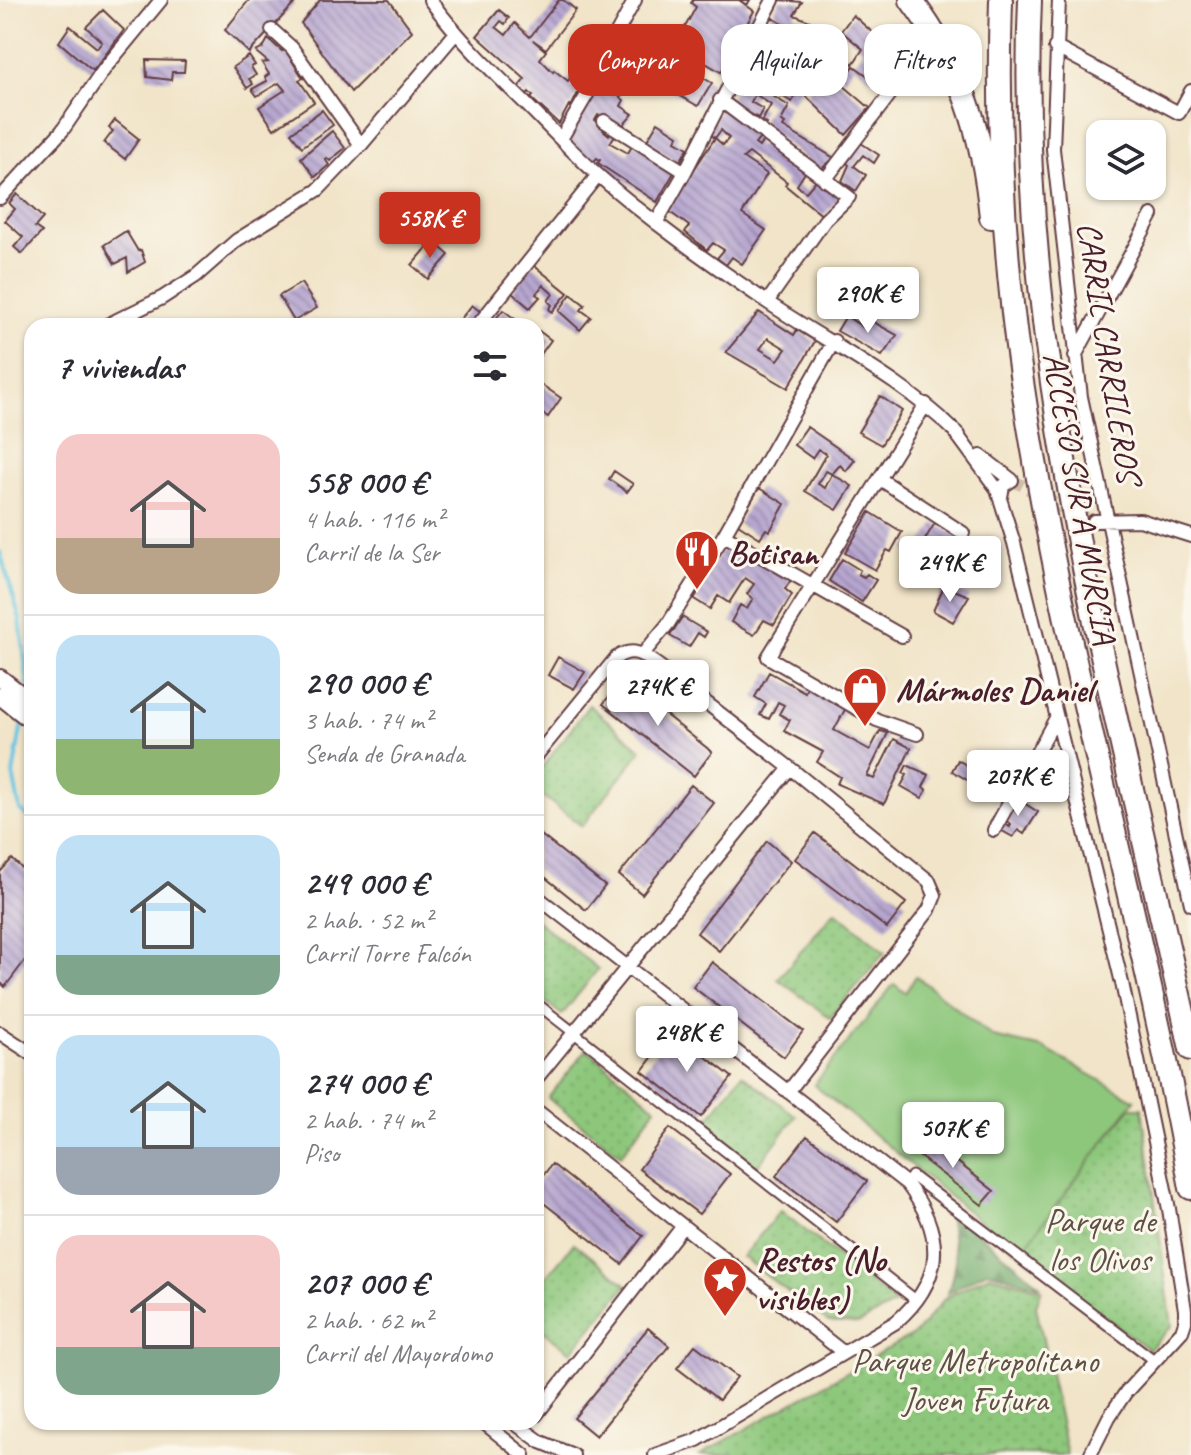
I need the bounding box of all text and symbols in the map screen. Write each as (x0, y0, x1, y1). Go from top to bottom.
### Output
chip: Comprar (568, 24, 705, 96)
chip: Alquilar (721, 24, 848, 96)
chip: Filtros (864, 24, 982, 96)
map controls (1086, 120, 1166, 200)
button: layers (1086, 120, 1166, 200)
pin: 558K € (365, 192, 495, 260)
text: 558K € (397, 201, 463, 234)
street label: CARRIL CARRILEROS (1068, 219, 1152, 492)
pin: 290K € (803, 267, 933, 335)
text: 290K € (835, 276, 901, 309)
icon: filters (468, 344, 512, 388)
text: 7 viviendas (56, 345, 183, 388)
street label: ACCESO SUR A MURCIA (1034, 349, 1127, 648)
text: 558 000 € (304, 460, 426, 503)
icon: home (120, 466, 216, 562)
text: 4 hab. · 116 m² (304, 503, 444, 536)
restaurant icon: Botisan (673, 528, 721, 591)
place label: Botisan (728, 531, 820, 574)
text: Carril de la Ser (304, 536, 439, 569)
pin: 249K € (885, 536, 1015, 604)
text: 249K € (917, 545, 983, 578)
pin: 274K € (593, 660, 723, 728)
text: 290 000 € (304, 661, 427, 704)
shop icon: Mármoles Daniel (841, 665, 889, 728)
icon: home (120, 667, 216, 763)
place label: Mármoles Daniel (896, 668, 1098, 711)
text: 274K € (625, 669, 691, 702)
text: 3 hab. · 74 m² (304, 704, 432, 737)
text: Senda de Granada (304, 737, 464, 770)
pin: 207K € (953, 750, 1083, 818)
text: 207K € (985, 759, 1051, 792)
text: 249 000 € (304, 861, 427, 904)
icon: home (120, 867, 216, 963)
text: 2 hab. · 52 m² (304, 904, 432, 937)
text: Carril Torre Falcón (304, 937, 471, 970)
pin: 248K € (622, 1006, 752, 1074)
text: 248K € (654, 1015, 720, 1048)
text: 274 000 € (304, 1061, 427, 1104)
icon: home (120, 1067, 216, 1163)
pin: 507K € (888, 1102, 1018, 1170)
text: 2 hab. · 74 m² (304, 1104, 432, 1137)
text: 507K € (920, 1111, 986, 1144)
text: Piso (304, 1137, 339, 1170)
park label: Parque de los Olivos (1045, 1199, 1158, 1281)
place label: Restos (No visibles) (756, 1238, 888, 1320)
place icon: Restos (No visibles) (701, 1255, 749, 1318)
text: 207 000 € (304, 1261, 427, 1304)
icon: home (120, 1267, 216, 1363)
text: 2 hab. · 62 m² (304, 1304, 432, 1337)
text: Carril del Mayordomo (304, 1337, 492, 1370)
park label: Parque Metropolitano Joven Futura (852, 1339, 1100, 1421)

